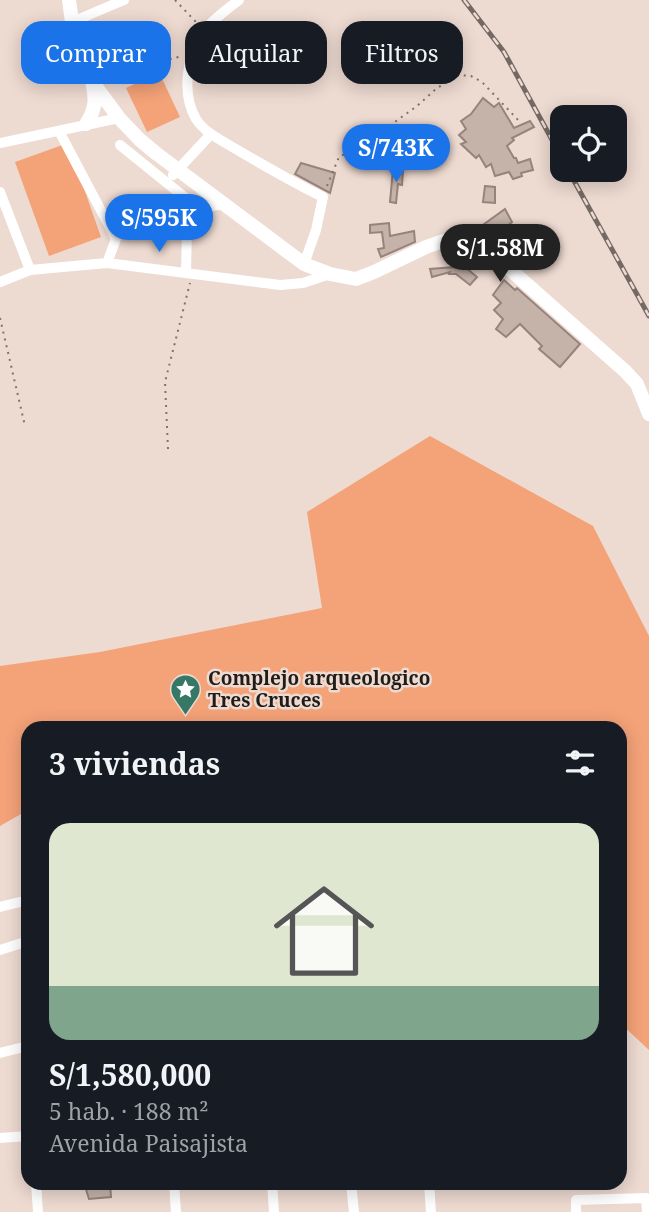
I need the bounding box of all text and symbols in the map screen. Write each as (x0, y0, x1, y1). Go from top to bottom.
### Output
chip: Comprar (21, 21, 171, 84)
chip: Alquilar (185, 21, 327, 84)
chip: Filtros (341, 21, 463, 84)
map controls (550, 105, 627, 182)
button: locate (550, 105, 627, 182)
pin: S/743K (339, 124, 453, 184)
text: S/743K (358, 131, 434, 163)
pin: S/595K (102, 194, 216, 254)
text: S/595K (121, 201, 197, 233)
pin: S/1.58M (435, 224, 565, 284)
text: S/1.58M (456, 231, 544, 263)
place label: Complejo arqueologico Tres Cruces (208, 665, 430, 713)
place icon: Complejo arqueologico Tres Cruces (168, 672, 202, 716)
text: 3 viviendas (49, 743, 220, 784)
icon: filters (561, 744, 599, 782)
icon: home (261, 868, 387, 994)
text: S/1,580,000 (49, 1054, 211, 1095)
text: 5 hab. · 188 m² (49, 1095, 208, 1127)
text: Avenida Paisajista (49, 1127, 248, 1159)

